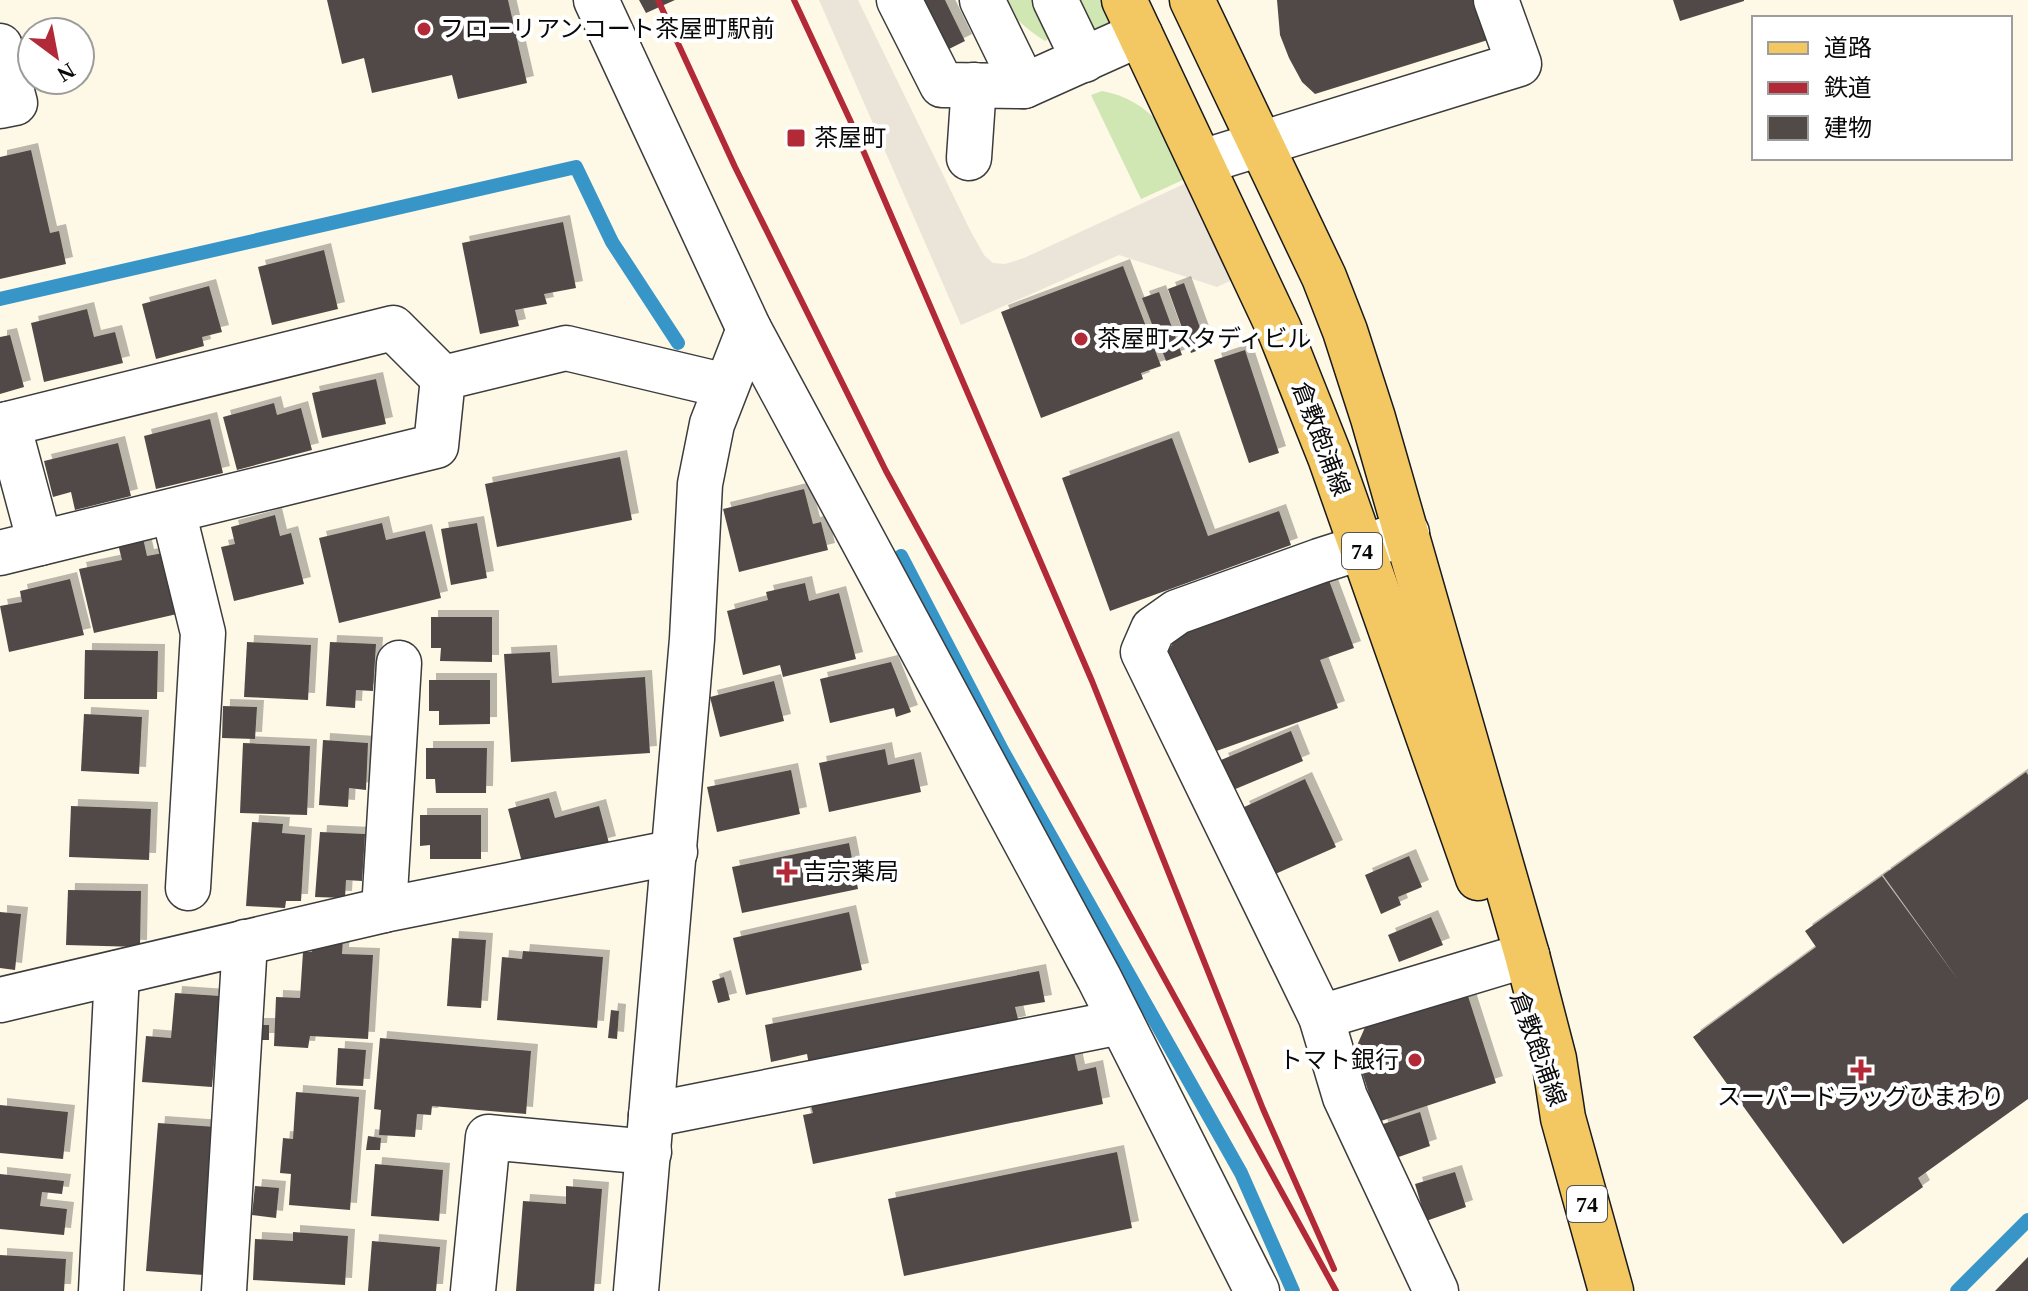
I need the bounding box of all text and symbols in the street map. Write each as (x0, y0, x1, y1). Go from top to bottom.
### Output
north arrow (16, 16, 96, 96)
place label: フローリアンコート茶屋町駅前 (440, 16, 775, 42)
legend (1752, 16, 2012, 160)
marker: フローリアンコート茶屋町駅前 (415, 20, 433, 38)
text: 道路 (1824, 35, 1872, 61)
text: N (53, 58, 80, 87)
text: 鉄道 (1824, 75, 1872, 101)
text: 建物 (1824, 115, 1872, 141)
place label: 茶屋町 (814, 125, 886, 151)
marker: 茶屋町 (785, 127, 807, 149)
place label: 茶屋町スタディビル (1097, 326, 1311, 352)
marker: 茶屋町スタディビル (1072, 330, 1090, 348)
street label: 倉敷飽浦線 (1287, 378, 1355, 500)
road number: 74 (1342, 533, 1382, 569)
place label: 吉宗薬局 (803, 859, 899, 885)
marker: 吉宗薬局 (778, 863, 796, 881)
street label: 倉敷飽浦線 (1505, 988, 1571, 1110)
place label: トマト銀行 (1279, 1047, 1399, 1073)
marker: トマト銀行 (1406, 1051, 1424, 1069)
marker: スーパードラッグひまわり (1852, 1061, 1870, 1079)
place label: スーパードラッグひまわり (1717, 1084, 2005, 1110)
road number: 74 (1567, 1186, 1607, 1222)

